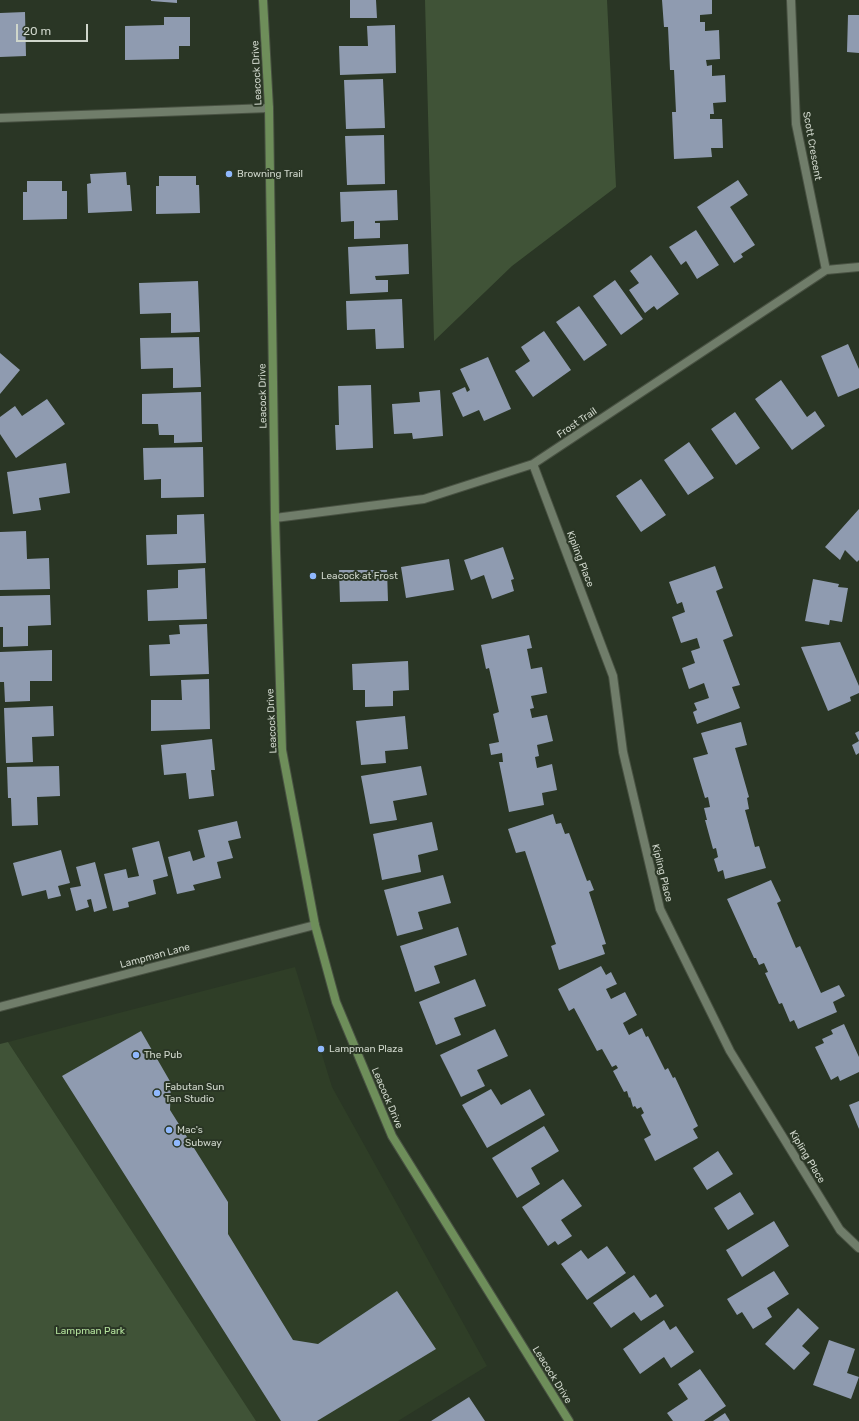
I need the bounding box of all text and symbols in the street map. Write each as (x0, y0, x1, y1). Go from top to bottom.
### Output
scale bar (18, 16, 90, 42)
text: 20 m (23, 24, 51, 38)
street label: Leacock Drive (249, 40, 265, 106)
street label: Scott Crescent (800, 111, 824, 181)
place label: Browning Trail (237, 168, 303, 180)
marker: Browning Trail (224, 169, 234, 179)
street label: Leacock Drive (256, 363, 270, 429)
street label: Frost Trail (555, 405, 599, 441)
street label: Kipling Place (564, 529, 596, 589)
place label: Leacock at Frost (321, 570, 398, 582)
marker: Leacock at Frost (308, 571, 318, 581)
street label: Leacock Drive (264, 688, 280, 754)
street label: Kipling Place (649, 843, 675, 903)
street label: Lampman Lane (119, 941, 191, 971)
place label: Lampman Plaza (329, 1043, 403, 1055)
marker: Lampman Plaza (316, 1044, 326, 1054)
place label: The Pub (144, 1049, 182, 1061)
marker: The Pub (131, 1050, 141, 1060)
street label: Leacock Drive (369, 1066, 405, 1130)
place label: Fabutan Sun Tan Studio (165, 1081, 224, 1104)
marker: Fabutan Sun Tan Studio (152, 1088, 162, 1098)
place label: Mac's (177, 1124, 203, 1136)
marker: Mac's (164, 1125, 174, 1135)
street label: Kipling Place (787, 1129, 827, 1185)
place label: Subway (185, 1137, 222, 1149)
marker: Subway (172, 1138, 182, 1148)
park label: Lampman Park (55, 1325, 125, 1337)
street label: Leacock Drive (530, 1344, 574, 1406)

